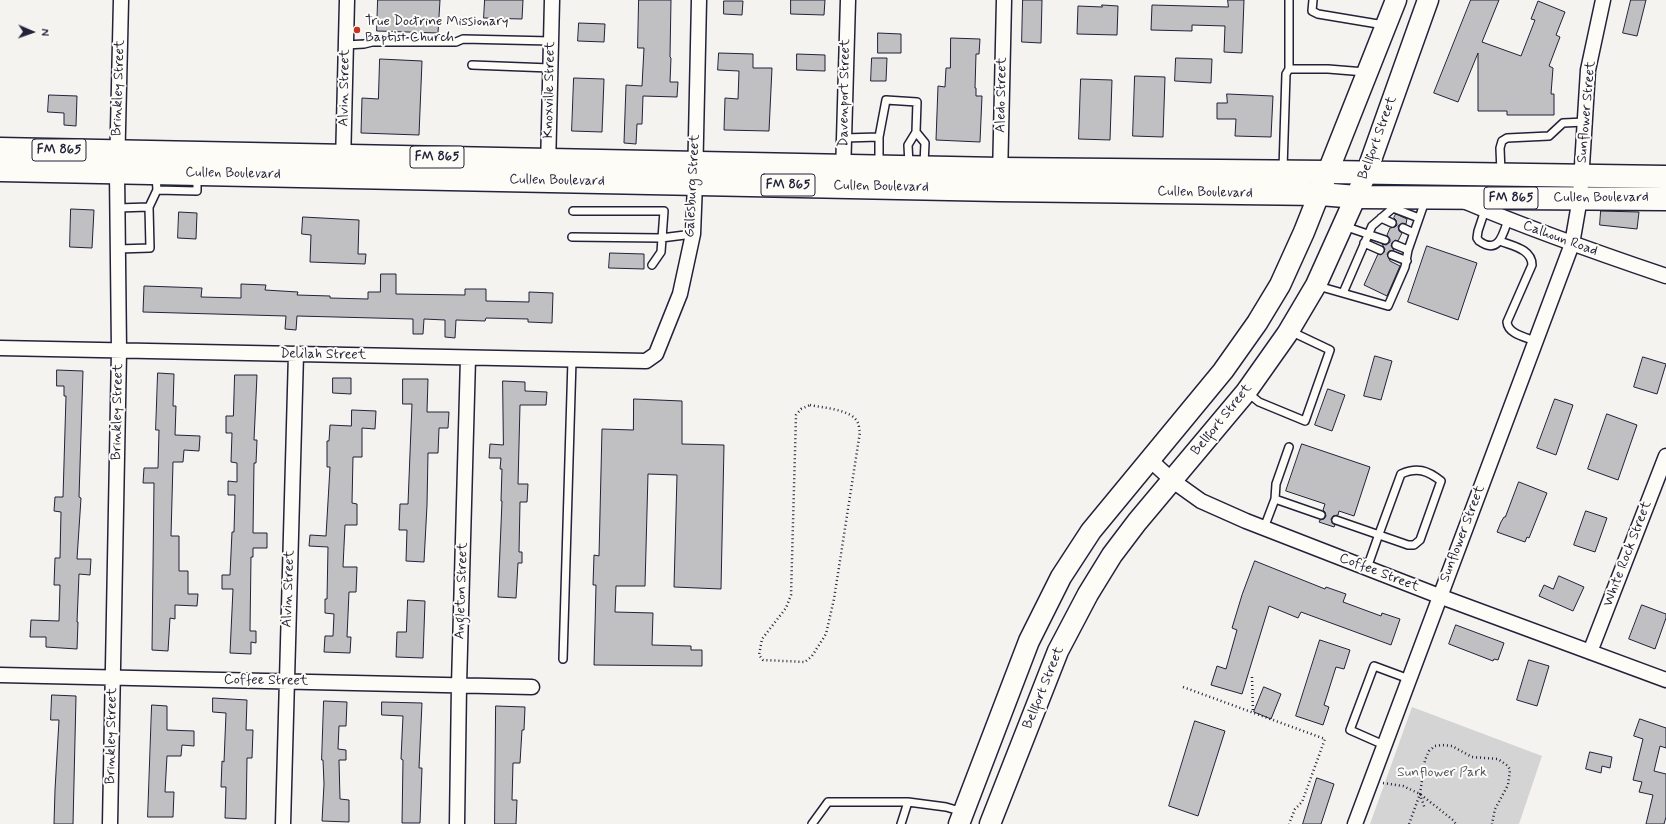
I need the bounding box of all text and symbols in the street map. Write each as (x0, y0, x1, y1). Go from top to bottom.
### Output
north arrow (12, 12, 52, 52)
place label: True Doctrine Missionary Baptist Church (365, 14, 509, 46)
marker: True Doctrine Missionary Baptist Church (352, 25, 362, 35)
text: N (37, 29, 51, 36)
street label: Davenport Street (836, 39, 854, 147)
street label: Brinkley Street (109, 40, 129, 136)
street label: Knoxville Street (541, 41, 559, 139)
street label: Alvin Street (336, 49, 354, 127)
street label: Aledo Street (993, 57, 1011, 133)
street label: Sunflower Street (1574, 60, 1600, 164)
street label: Bellfort Street (1355, 94, 1401, 182)
street label: Galesburg Street (682, 134, 704, 238)
road number: FM 865 (32, 139, 86, 161)
road number: FM 865 (410, 146, 464, 168)
street label: Cullen Boulevard (185, 165, 281, 183)
street label: Cullen Boulevard (509, 172, 605, 190)
road number: FM 865 (761, 174, 815, 196)
street label: Cullen Boulevard (833, 178, 929, 196)
street label: Cullen Boulevard (1157, 184, 1253, 202)
road number: FM 865 (1484, 187, 1538, 209)
street label: Cullen Boulevard (1553, 190, 1649, 206)
street label: Calhoun Road (1520, 218, 1600, 260)
street label: Delilah Street (280, 346, 366, 364)
street label: Brinkley Street (109, 364, 127, 460)
street label: Bellfort Street (1188, 381, 1256, 459)
street label: Sunflower Street (1437, 483, 1489, 585)
street label: White Rock Street (1600, 499, 1656, 609)
street label: Angleton Street (452, 542, 472, 640)
street label: Alvin Street (279, 550, 299, 628)
street label: Coffee Street (1337, 550, 1421, 596)
street label: Bellfort Street (1020, 644, 1068, 732)
street label: Coffee Street (224, 672, 308, 690)
street label: Brinkley Street (103, 688, 121, 784)
park label: Sunflower Park (1397, 765, 1487, 781)

